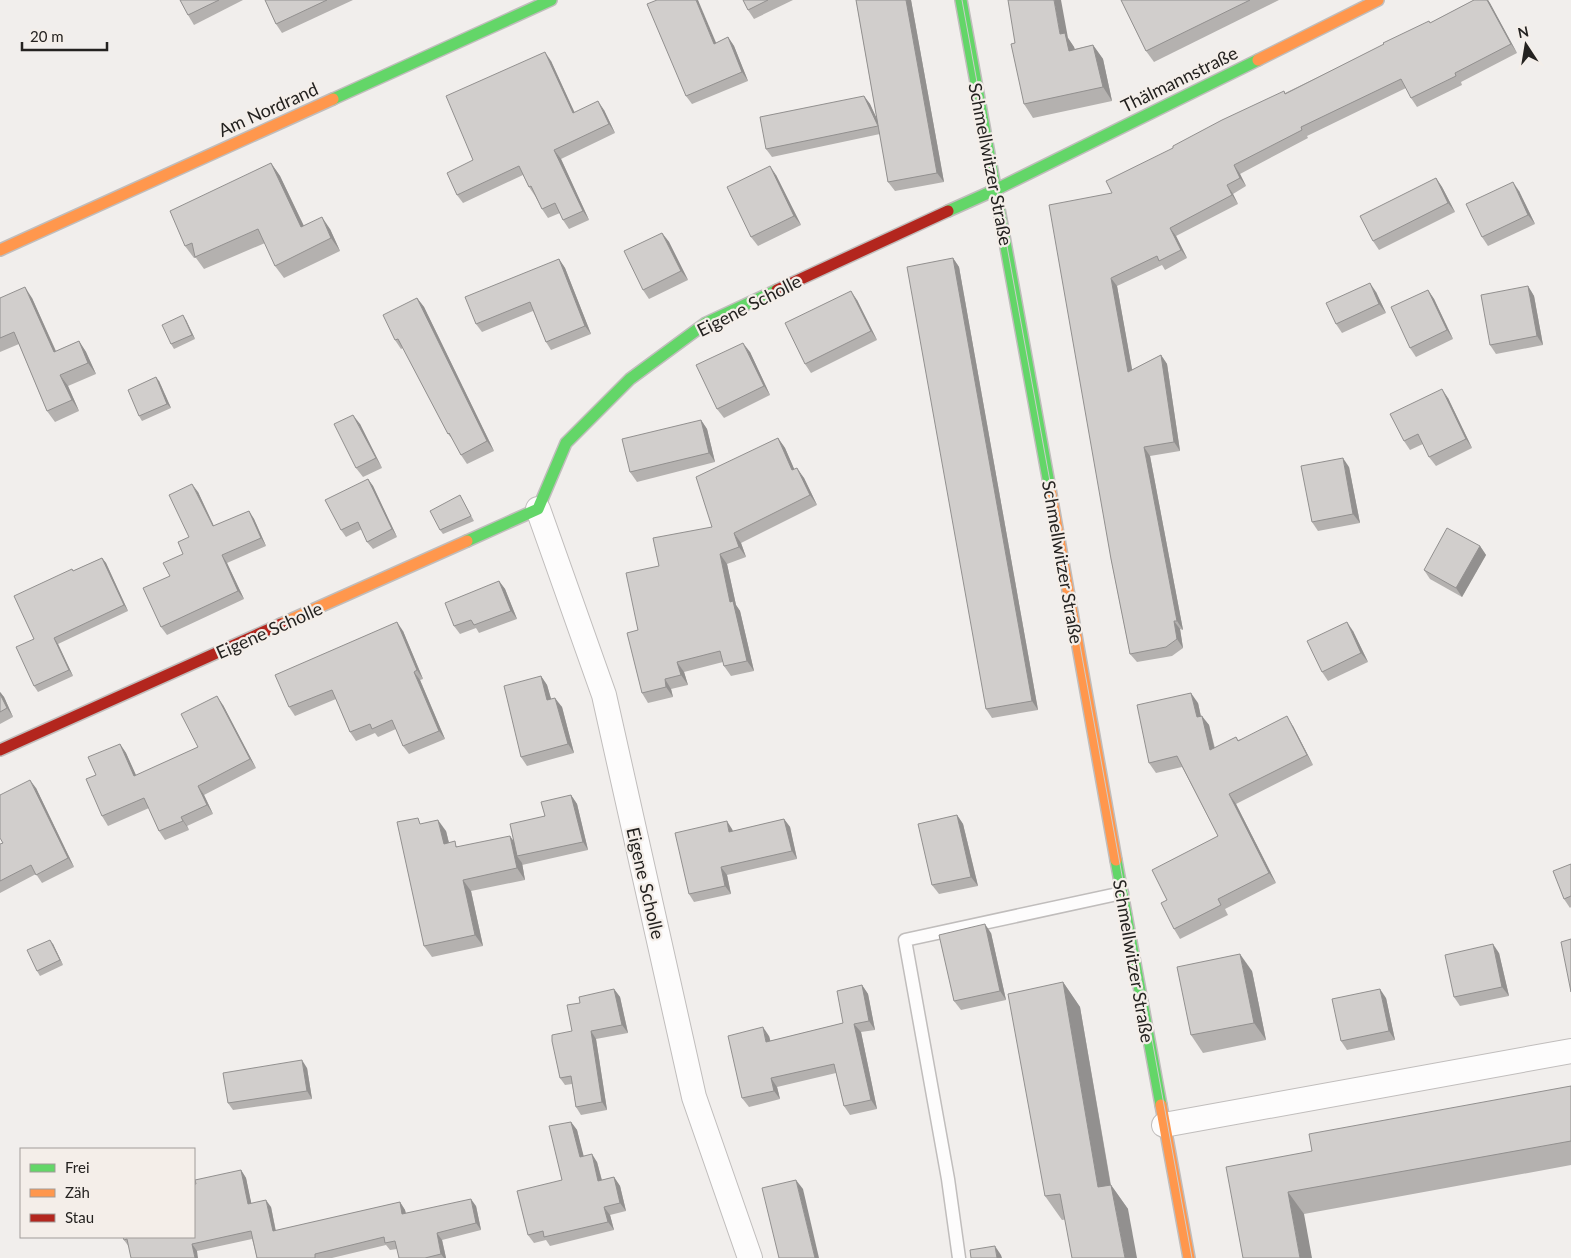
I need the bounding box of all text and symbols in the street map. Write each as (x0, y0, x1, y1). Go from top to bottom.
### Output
scale bar (22, 20, 108, 52)
north arrow (1501, 20, 1551, 70)
text: N (1516, 22, 1530, 41)
text: 20 m (30, 27, 64, 45)
street label: Thälmannstraße (1117, 41, 1241, 117)
street label: Am Nordrand (215, 77, 321, 141)
street label: Schmellwitzer Straße (964, 81, 1018, 247)
street label: Eigene Scholle (693, 269, 805, 341)
street label: Schmellwitzer Straße (1038, 479, 1088, 645)
street label: Eigene Scholle (212, 597, 326, 663)
street label: Eigene Scholle (622, 825, 670, 941)
street label: Schmellwitzer Straße (1109, 878, 1159, 1044)
legend (20, 1148, 195, 1238)
text: Frei (65, 1158, 90, 1176)
text: Zäh (65, 1183, 90, 1201)
text: Stau (65, 1208, 94, 1226)

